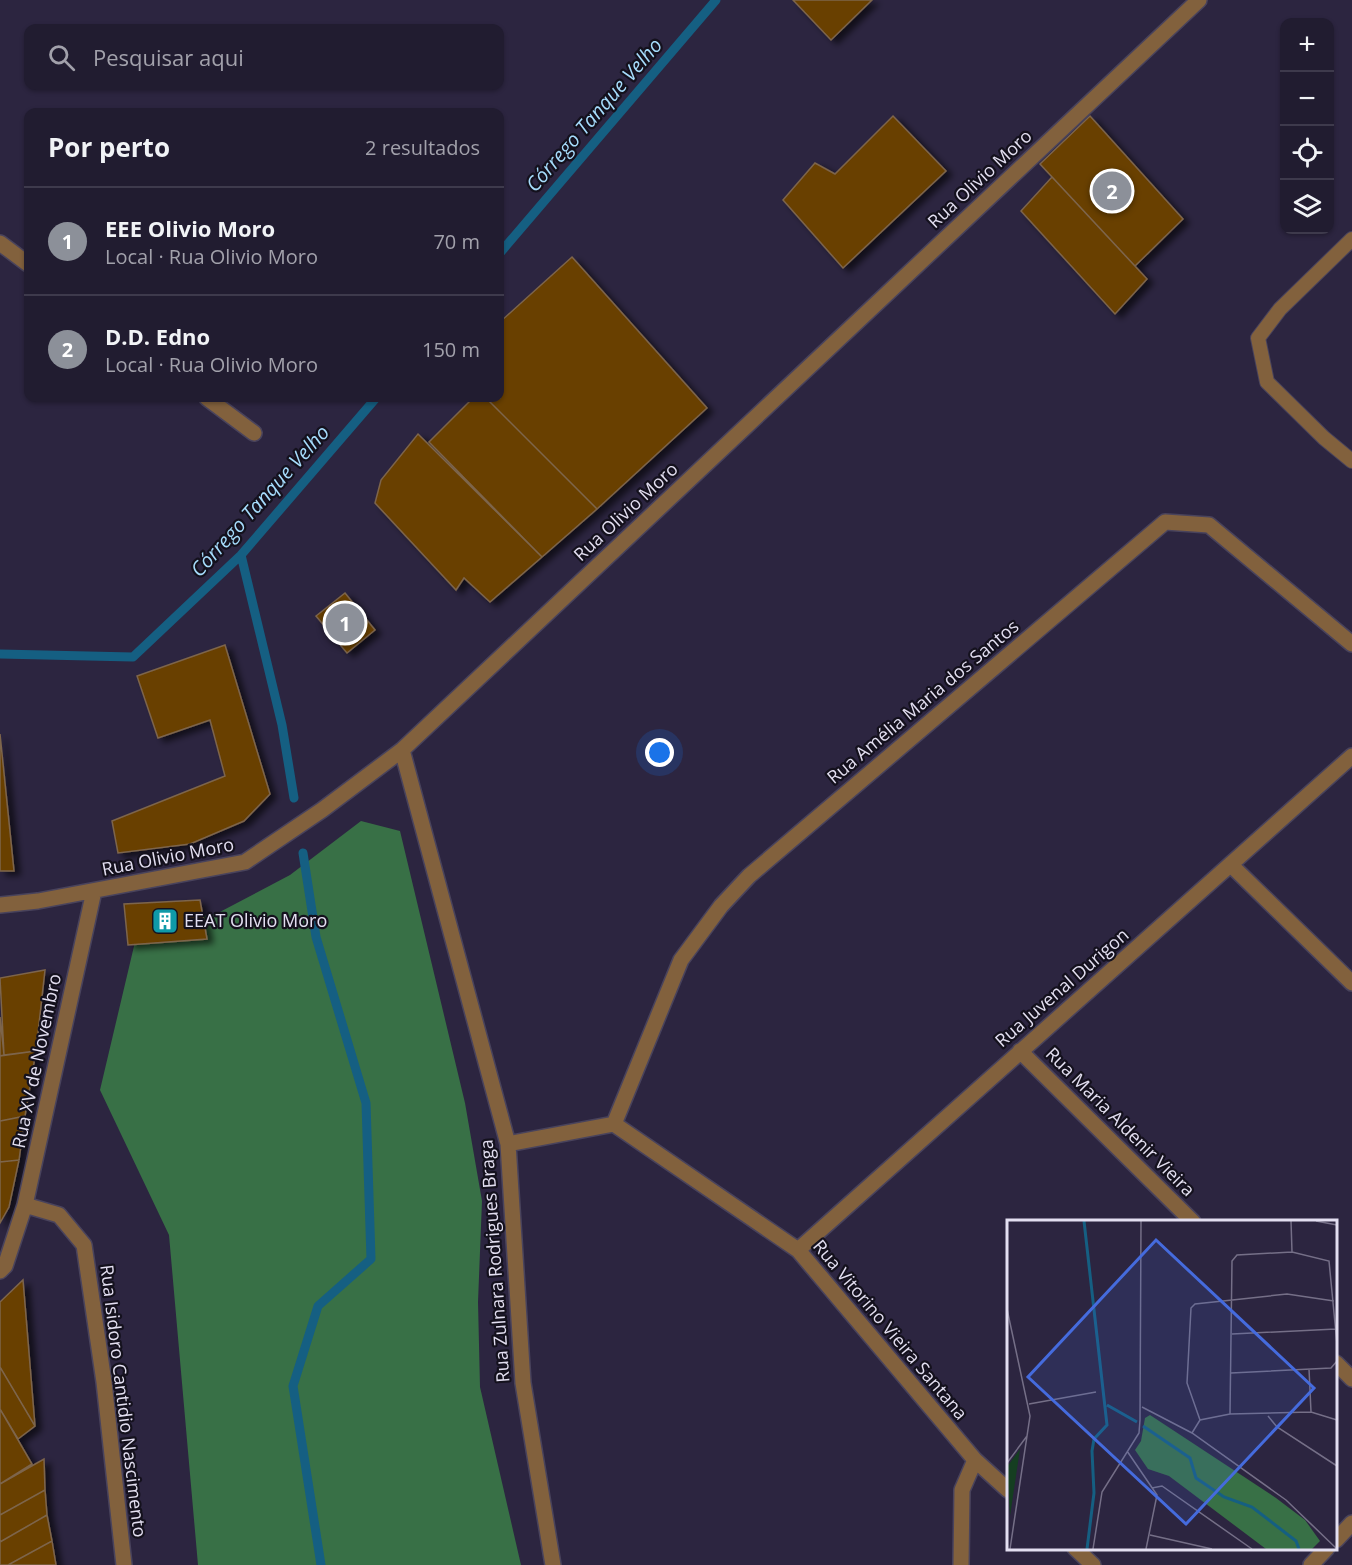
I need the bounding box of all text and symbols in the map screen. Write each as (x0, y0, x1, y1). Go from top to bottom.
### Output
map controls (1280, 18, 1334, 234)
button: + (1280, 18, 1334, 72)
search box (24, 24, 504, 90)
water label: Córrego Tanque Velho (519, 32, 668, 197)
icon: search (45, 41, 78, 74)
text: Pesquisar aqui (93, 42, 244, 72)
button: − (1280, 72, 1334, 126)
street label: Rua Olivio Moro (922, 124, 1037, 233)
button: locate (1280, 126, 1334, 180)
text: Por perto (48, 129, 170, 165)
text: 2 resultados (365, 134, 480, 161)
pin: 2 (1092, 168, 1132, 213)
button: layers (1280, 180, 1334, 234)
text: EEE Olivio Moro (105, 213, 275, 243)
text: 1 (62, 228, 73, 255)
text: 70 m (433, 228, 480, 255)
text: Local · Rua Olivio Moro (105, 243, 318, 270)
text: D.D. Edno (105, 321, 210, 351)
text: 2 (62, 336, 73, 363)
text: 150 m (422, 336, 480, 363)
text: Local · Rua Olivio Moro (105, 351, 318, 378)
water label: Córrego Tanque Velho (184, 419, 335, 582)
street label: Rua Olivio Moro (568, 457, 683, 566)
pin: 1 (326, 600, 364, 646)
street label: Rua Amélia Maria dos Santos (821, 614, 1023, 789)
your location (645, 738, 674, 767)
street label: Rua Olivio Moro (100, 831, 236, 881)
building icon: EEAT Olivio Moro (150, 906, 180, 936)
place label: EEAT Olivio Moro (184, 908, 327, 932)
street label: Rua Juvenal Durigon (989, 923, 1133, 1052)
street label: Rua XV de Novembro (6, 971, 66, 1150)
street label: Rua Maria Aldenir Vieira (1041, 1042, 1200, 1201)
street label: Rua Zulnara Rodrigues Braga (474, 1139, 514, 1383)
inset map (1007, 1220, 1337, 1550)
street label: Rua Vitorino Vieira Santana (808, 1234, 973, 1424)
street label: Rua Isidoro Cantidio Nascimento (95, 1263, 153, 1539)

